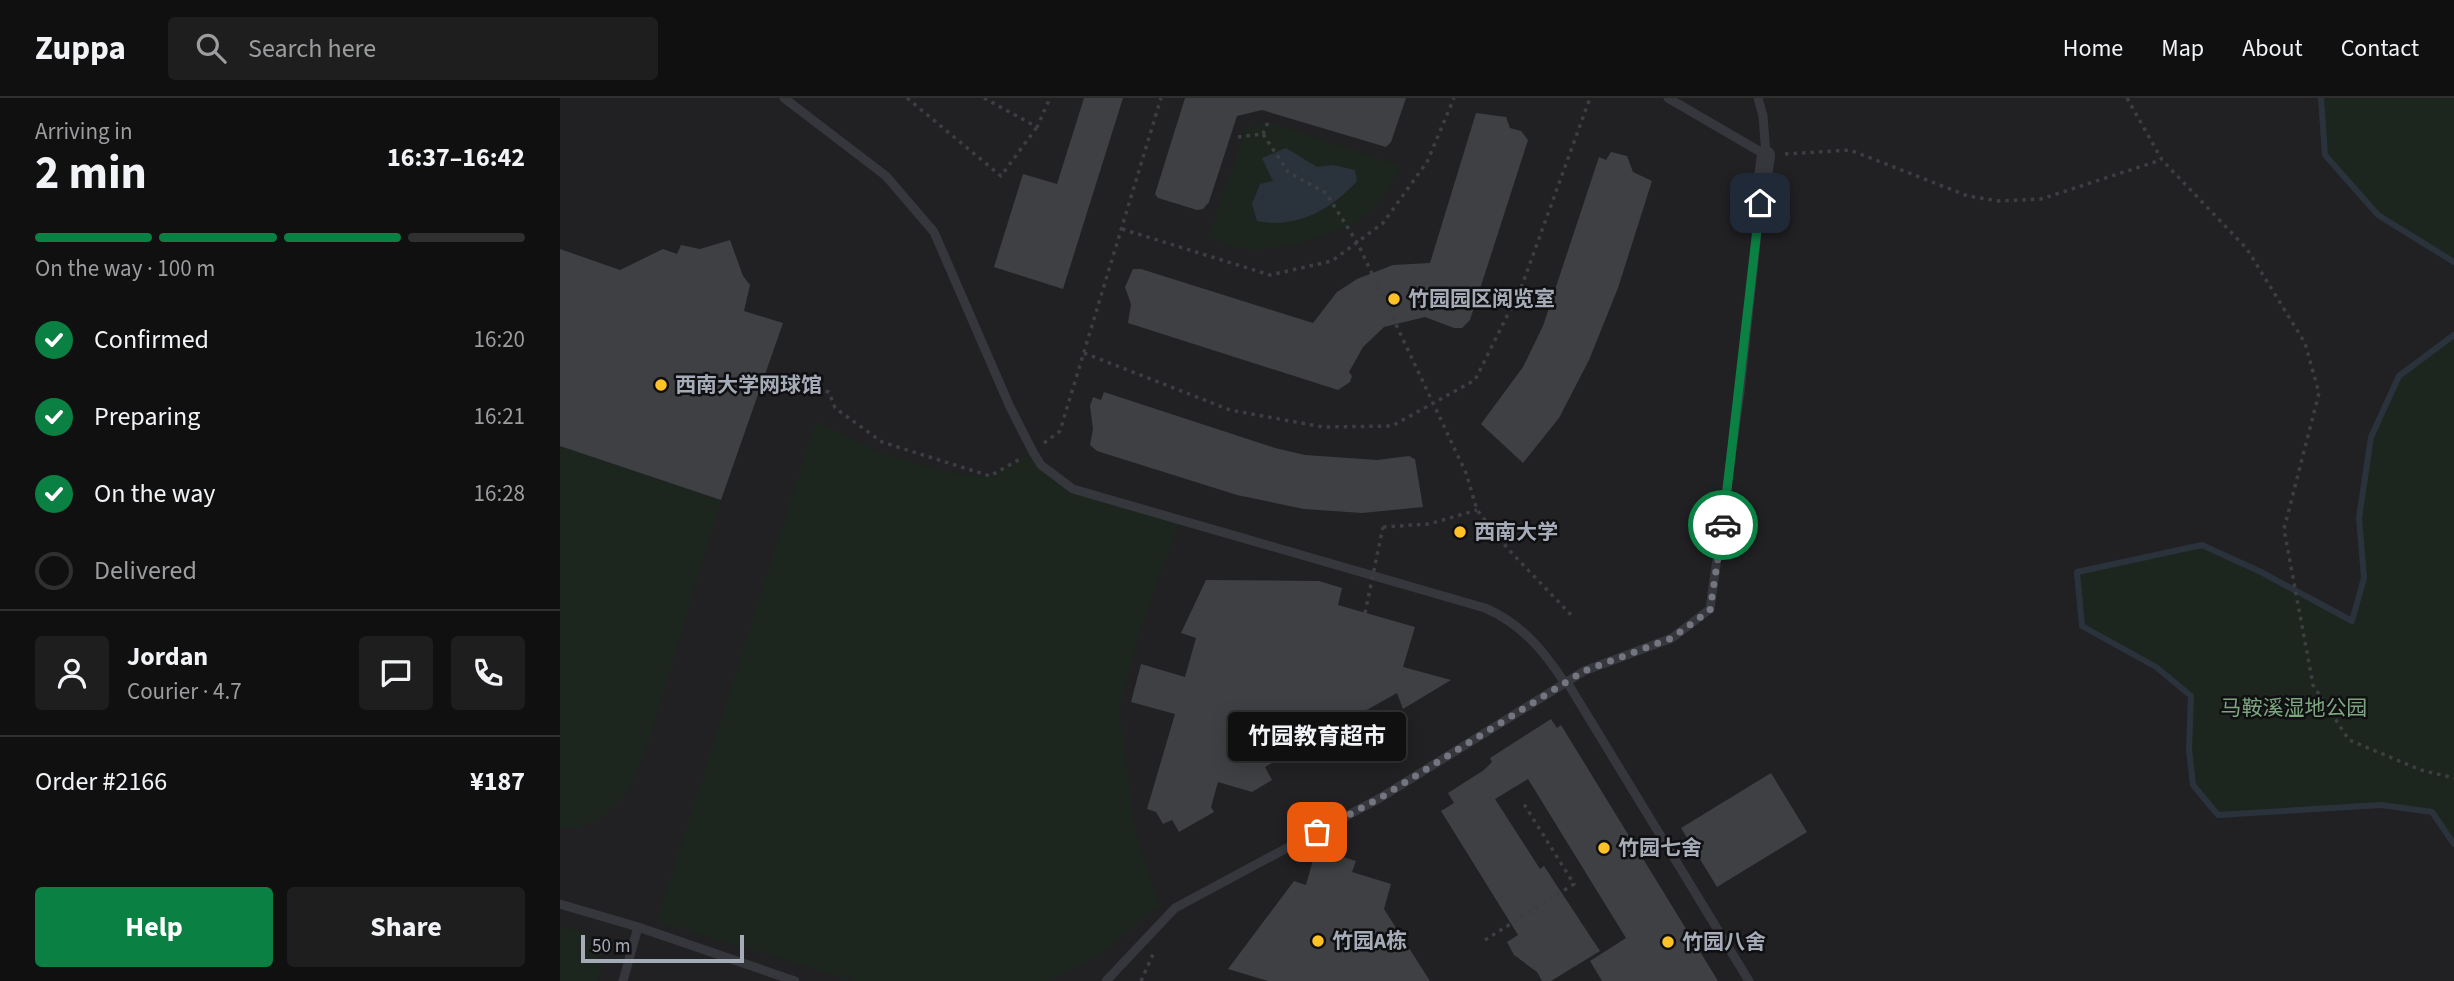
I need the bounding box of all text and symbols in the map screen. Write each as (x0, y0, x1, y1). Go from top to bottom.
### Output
search box (168, 17, 658, 80)
text: Zuppa (35, 25, 126, 72)
icon: search (192, 29, 230, 67)
text: Search here (248, 30, 376, 67)
text: Home (2063, 31, 2123, 66)
text: Map (2161, 31, 2204, 66)
text: About (2242, 31, 2303, 66)
text: Contact (2341, 31, 2419, 66)
text: Arriving in (35, 115, 133, 148)
text: 16:37–16:42 (387, 139, 525, 176)
text: 2 min (35, 141, 147, 206)
pin (1730, 173, 1790, 233)
icon: home (1741, 184, 1779, 222)
text: On the way · 100 m (35, 252, 215, 285)
place label: 竹园园区阅览室 (1408, 284, 1555, 314)
marker: 竹园园区阅览室 (1386, 291, 1402, 307)
icon: check (35, 321, 73, 359)
text: Confirmed (94, 321, 209, 358)
text: 16:20 (474, 323, 525, 356)
place label: 西南大学网球馆 (675, 370, 822, 400)
marker: 西南大学网球馆 (653, 377, 669, 393)
icon: check (35, 398, 73, 436)
text: Preparing (94, 398, 200, 435)
text: 16:21 (474, 400, 525, 433)
icon: check (35, 475, 73, 513)
text: On the way (94, 475, 215, 512)
text: 16:28 (474, 477, 525, 510)
courier (1688, 490, 1758, 560)
icon: car (1704, 506, 1742, 544)
place label: 西南大学 (1474, 517, 1558, 547)
marker: 西南大学 (1452, 524, 1468, 540)
text: Delivered (94, 552, 197, 589)
button: person (35, 636, 109, 710)
button: chat (359, 636, 433, 710)
button: phone (451, 636, 525, 710)
text: Jordan (127, 638, 208, 675)
text: Courier · 4.7 (127, 675, 242, 708)
park label: 马鞍溪湿地公园 (2221, 693, 2368, 723)
callout: 竹园教育超市 (1228, 713, 1406, 762)
text: 竹园教育超市 (1248, 720, 1386, 753)
text: Order #2166 (35, 763, 167, 800)
text: ¥187 (470, 763, 525, 800)
pin (1287, 802, 1347, 862)
icon: bag (1298, 813, 1336, 851)
place label: 竹园七舍 (1618, 833, 1702, 863)
marker: 竹园七舍 (1596, 840, 1612, 856)
button: Help (35, 887, 273, 967)
button: Share (287, 887, 525, 967)
place label: 竹园A栋 (1332, 926, 1407, 956)
place label: 竹园八舍 (1682, 927, 1766, 957)
scale bar (581, 932, 744, 964)
text: 50 m (592, 933, 630, 960)
marker: 竹园A栋 (1310, 933, 1326, 949)
marker: 竹园八舍 (1660, 934, 1676, 950)

